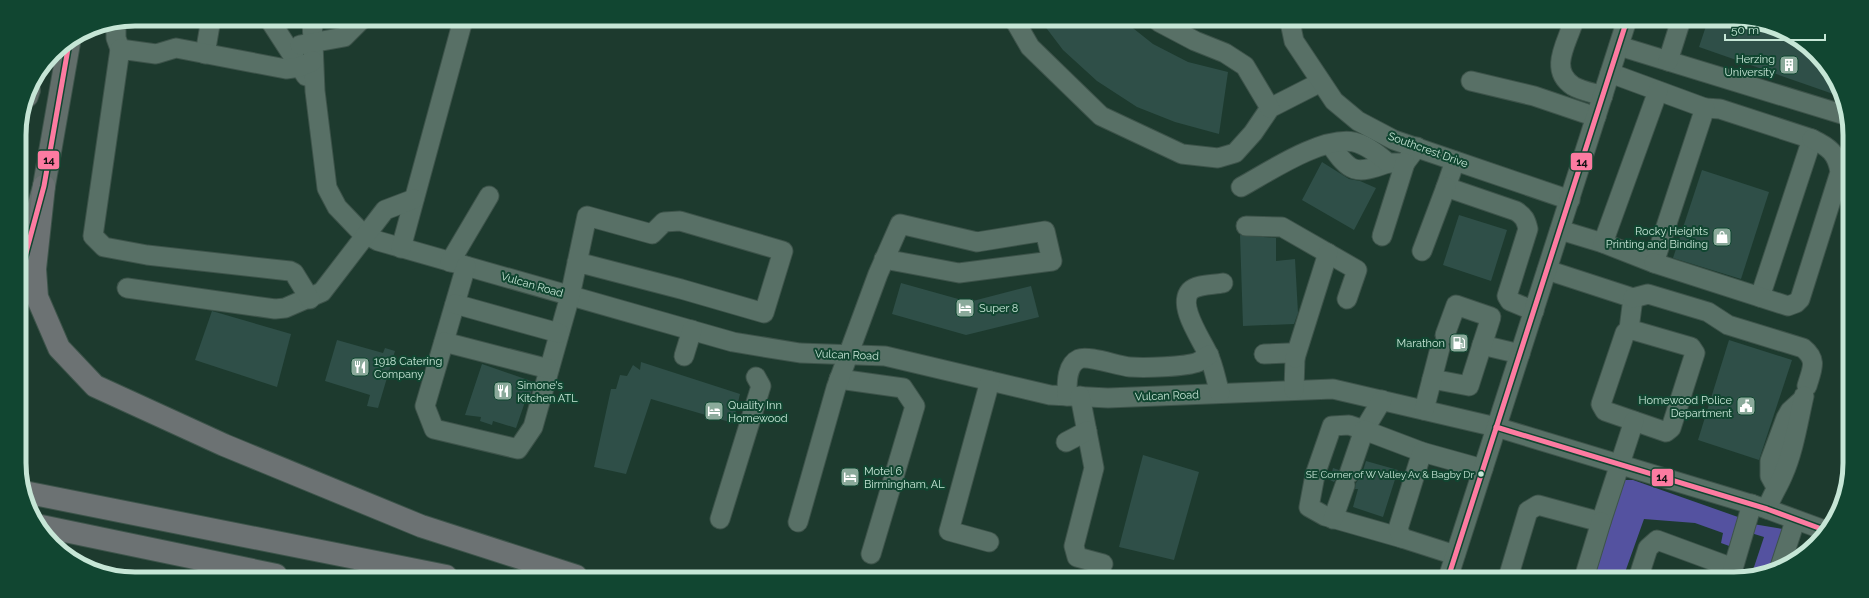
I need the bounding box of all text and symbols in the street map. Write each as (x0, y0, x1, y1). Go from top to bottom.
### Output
scale bar (1725, 16, 1825, 42)
text: 50 m (1731, 23, 1759, 37)
place label: Herzing University (1725, 53, 1775, 79)
building icon: Herzing University (1778, 54, 1800, 76)
street label: Southcrest Drive (1386, 130, 1470, 171)
line badge: 14 (37, 150, 60, 170)
line badge: 14 (1570, 152, 1593, 171)
text: 14 (43, 154, 55, 167)
text: 14 (1576, 156, 1588, 169)
place label: Rocky Heights Printing and Binding (1606, 225, 1708, 251)
shop icon: Rocky Heights Printing and Binding (1711, 226, 1733, 248)
street label: Vulcan Road (499, 270, 565, 300)
hotel icon: Super 8 (954, 297, 976, 319)
place label: Super 8 (979, 302, 1018, 315)
fuel station icon: Marathon (1448, 332, 1470, 354)
place label: Marathon (1397, 337, 1445, 350)
street label: Vulcan Road (815, 347, 879, 363)
place label: 1918 Catering Company (374, 355, 442, 381)
restaurant icon: 1918 Catering Company (349, 356, 371, 378)
place label: Simone's Kitchen ATL (517, 379, 578, 405)
restaurant icon: Simone's Kitchen ATL (492, 380, 514, 402)
street label: Vulcan Road (1135, 388, 1199, 404)
place label: Homewood Police Department (1638, 394, 1733, 420)
public building icon: Homewood Police Department (1735, 395, 1757, 417)
place label: Quality Inn Homewood (728, 399, 788, 425)
hotel icon: Quality Inn Homewood (703, 400, 725, 422)
place label: Motel 6 Birmingham, AL (864, 465, 945, 491)
hotel icon: Motel 6 Birmingham, AL (839, 466, 861, 488)
line badge: 14 (1651, 468, 1674, 487)
place label: SE Corner of W Valley Av & Bagby Dr (1306, 469, 1474, 480)
marker: SE Corner of W Valley Av & Bagby Dr (1476, 469, 1486, 479)
text: 14 (1656, 471, 1668, 484)

